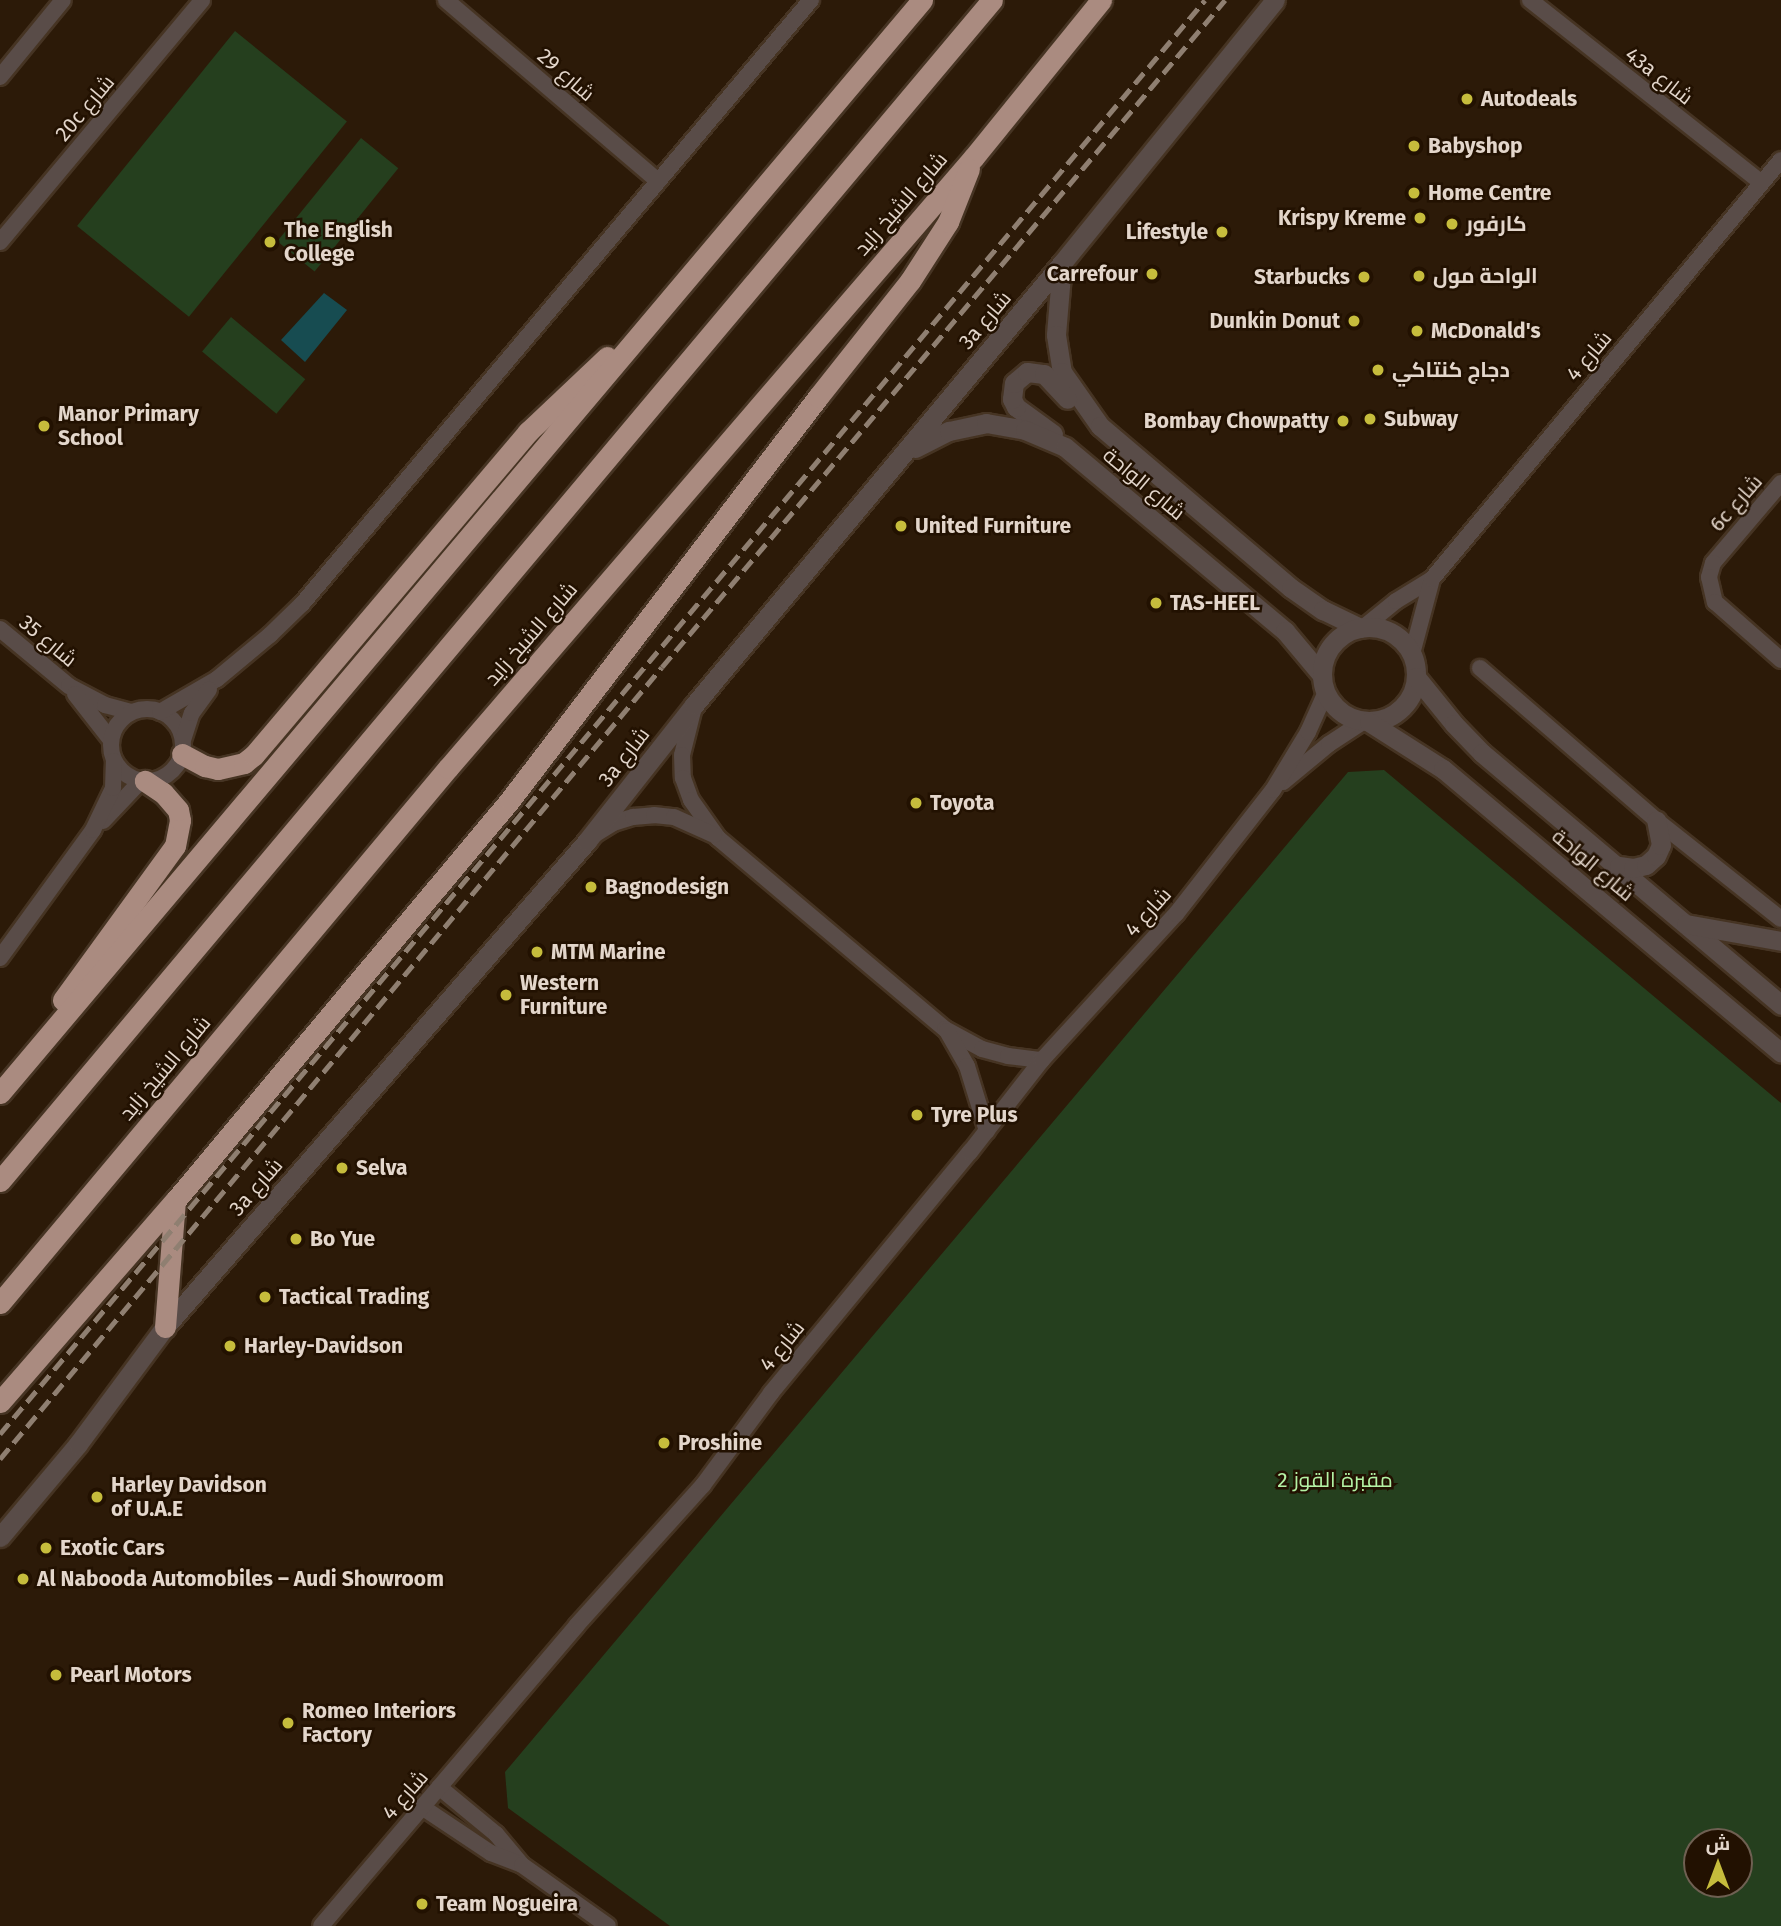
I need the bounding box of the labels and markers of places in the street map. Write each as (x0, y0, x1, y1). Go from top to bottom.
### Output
place label: Autodeals (1481, 86, 1577, 112)
marker: Autodeals (1459, 91, 1475, 107)
place label: Babyshop (1428, 133, 1523, 159)
marker: Babyshop (1406, 138, 1422, 154)
place label: Home Centre (1428, 180, 1551, 206)
marker: Home Centre (1406, 185, 1422, 201)
place label: Krispy Kreme (1278, 205, 1406, 231)
marker: Krispy Kreme (1412, 210, 1428, 226)
place label: كارفور (1466, 211, 1527, 237)
marker: كارفور (1444, 216, 1460, 232)
place label: The English College (284, 217, 393, 267)
place label: Lifestyle (1126, 219, 1208, 245)
marker: Lifestyle (1214, 224, 1230, 240)
marker: The English College (262, 234, 278, 250)
place label: Carrefour (1047, 261, 1138, 287)
place label: الواحة مول (1433, 263, 1537, 289)
place label: Starbucks (1254, 264, 1350, 290)
marker: Carrefour (1144, 266, 1160, 282)
marker: الواحة مول (1411, 268, 1427, 284)
marker: Starbucks (1356, 269, 1372, 285)
place label: Dunkin Donut (1209, 308, 1340, 334)
marker: Dunkin Donut (1346, 313, 1362, 329)
place label: McDonald's (1431, 318, 1541, 344)
marker: McDonald's (1409, 323, 1425, 339)
place label: دجاج كنتاكي (1392, 357, 1510, 383)
marker: دجاج كنتاكي (1370, 362, 1386, 378)
place label: Manor Primary School (58, 401, 199, 451)
place label: Subway (1384, 406, 1458, 432)
place label: Bombay Chowpatty (1144, 408, 1329, 434)
marker: Subway (1362, 411, 1378, 427)
marker: Bombay Chowpatty (1335, 413, 1351, 429)
marker: Manor Primary School (36, 418, 52, 434)
place label: United Furniture (915, 513, 1071, 539)
marker: United Furniture (893, 518, 909, 534)
place label: TAS-HEEL (1170, 590, 1260, 616)
marker: TAS-HEEL (1148, 595, 1164, 611)
place label: Toyota (930, 790, 995, 816)
marker: Toyota (908, 795, 924, 811)
place label: Bagnodesign (605, 874, 729, 900)
marker: Bagnodesign (583, 879, 599, 895)
place label: MTM Marine (551, 939, 666, 965)
marker: MTM Marine (529, 944, 545, 960)
place label: Western Furniture (520, 970, 607, 1020)
marker: Western Furniture (498, 987, 514, 1003)
place label: Tyre Plus (931, 1102, 1018, 1128)
marker: Tyre Plus (909, 1107, 925, 1123)
place label: Selva (356, 1155, 407, 1181)
marker: Selva (334, 1160, 350, 1176)
place label: Bo Yue (310, 1226, 375, 1252)
marker: Bo Yue (288, 1231, 304, 1247)
place label: Tactical Trading (279, 1284, 429, 1310)
marker: Tactical Trading (257, 1289, 273, 1305)
place label: Harley-Davidson (244, 1333, 403, 1359)
marker: Harley-Davidson (222, 1338, 238, 1354)
place label: Proshine (678, 1430, 762, 1456)
marker: Proshine (656, 1435, 672, 1451)
place label: Harley Davidson of U.A.E (111, 1472, 267, 1522)
marker: Harley Davidson of U.A.E (89, 1489, 105, 1505)
place label: Exotic Cars (60, 1535, 165, 1561)
marker: Exotic Cars (38, 1540, 54, 1556)
place label: Al Nabooda Automobiles – Audi Showroom (37, 1566, 444, 1592)
marker: Al Nabooda Automobiles – Audi Showroom (15, 1571, 31, 1587)
place label: Pearl Motors (70, 1662, 192, 1688)
marker: Pearl Motors (48, 1667, 64, 1683)
place label: Romeo Interiors Factory (302, 1698, 456, 1748)
marker: Romeo Interiors Factory (280, 1715, 296, 1731)
place label: Team Nogueira (436, 1891, 578, 1917)
marker: Team Nogueira (414, 1896, 430, 1912)

